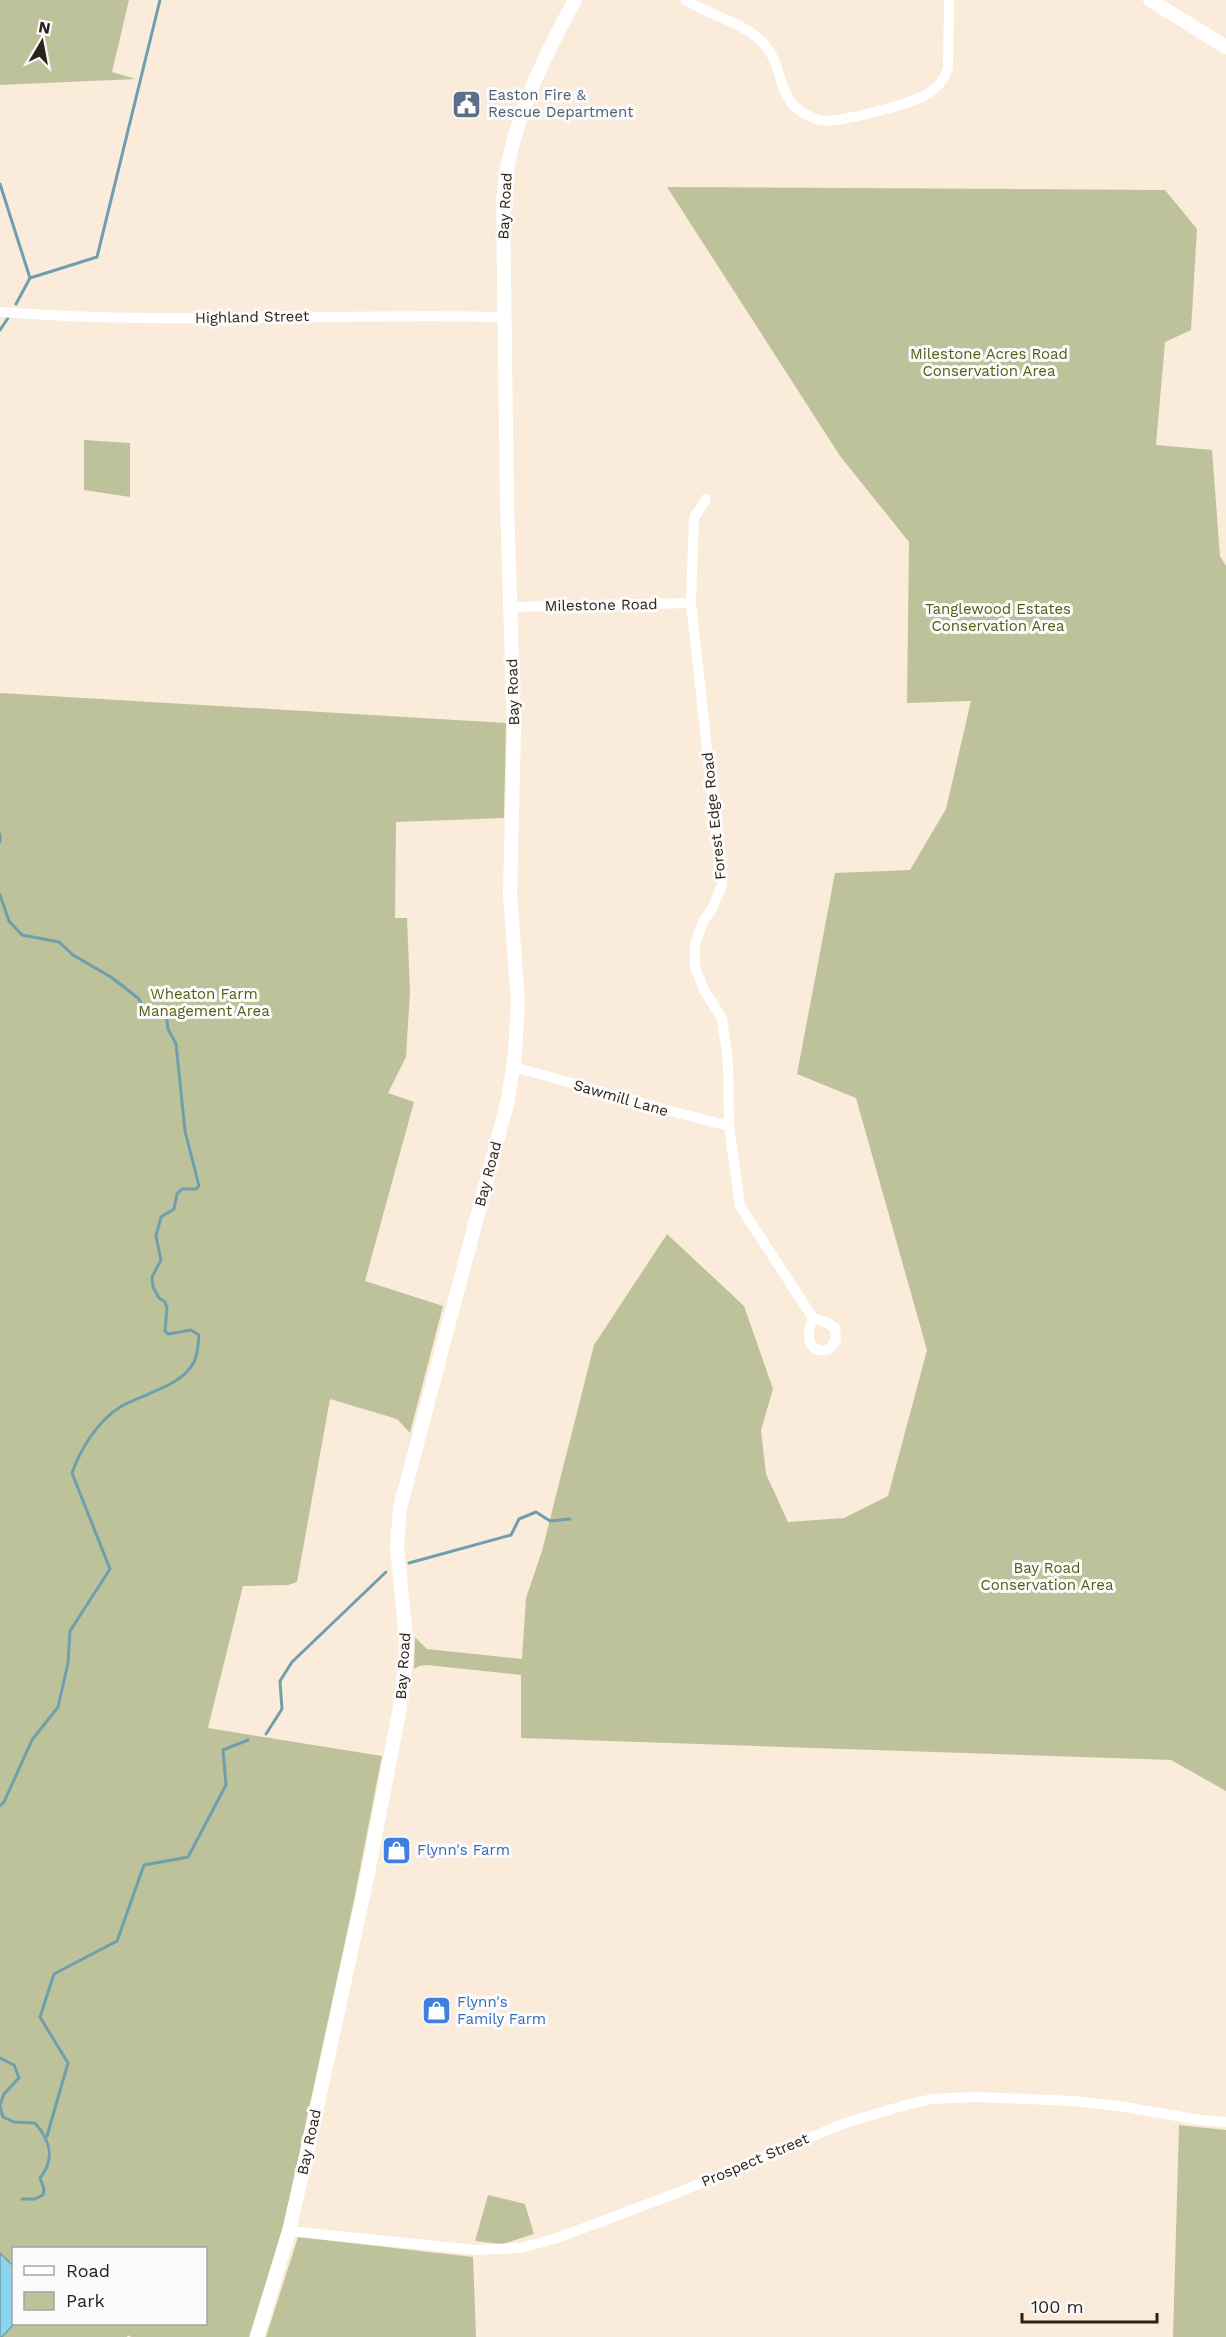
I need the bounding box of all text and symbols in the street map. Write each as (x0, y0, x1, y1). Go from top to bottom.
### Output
north arrow (12, 12, 72, 72)
text: N (37, 17, 52, 38)
place label: Easton Fire & Rescue Department (488, 86, 634, 121)
public building icon: Easton Fire & Rescue Department (451, 88, 483, 120)
street label: Bay Road (494, 172, 516, 240)
street label: Highland Street (195, 307, 310, 327)
park label: Milestone Acres Road Conservation Area (910, 345, 1068, 380)
street label: Milestone Road (544, 595, 658, 615)
park label: Tanglewood Estates Conservation Area (925, 600, 1071, 635)
street label: Bay Road (503, 658, 523, 726)
street label: Forest Edge Road (698, 751, 730, 881)
park label: Wheaton Farm Management Area (138, 985, 270, 1020)
street label: Sawmill Lane (572, 1076, 670, 1120)
street label: Bay Road (471, 1139, 505, 1209)
park label: Bay Road Conservation Area (980, 1559, 1114, 1594)
street label: Bay Road (392, 1632, 414, 1700)
shop icon: Flynn's Farm (380, 1834, 412, 1866)
place label: Flynn's Farm (417, 1841, 510, 1859)
place label: Flynn's Family Farm (457, 1993, 546, 2028)
shop icon: Flynn's Family Farm (420, 1995, 452, 2027)
street label: Bay Road (293, 2107, 325, 2177)
street label: Prospect Street (699, 2129, 812, 2191)
legend (12, 2247, 207, 2325)
text: Road (66, 2260, 110, 2281)
scale bar (1022, 2286, 1157, 2324)
text: Park (66, 2290, 105, 2311)
text: 100 m (1031, 2296, 1084, 2317)

